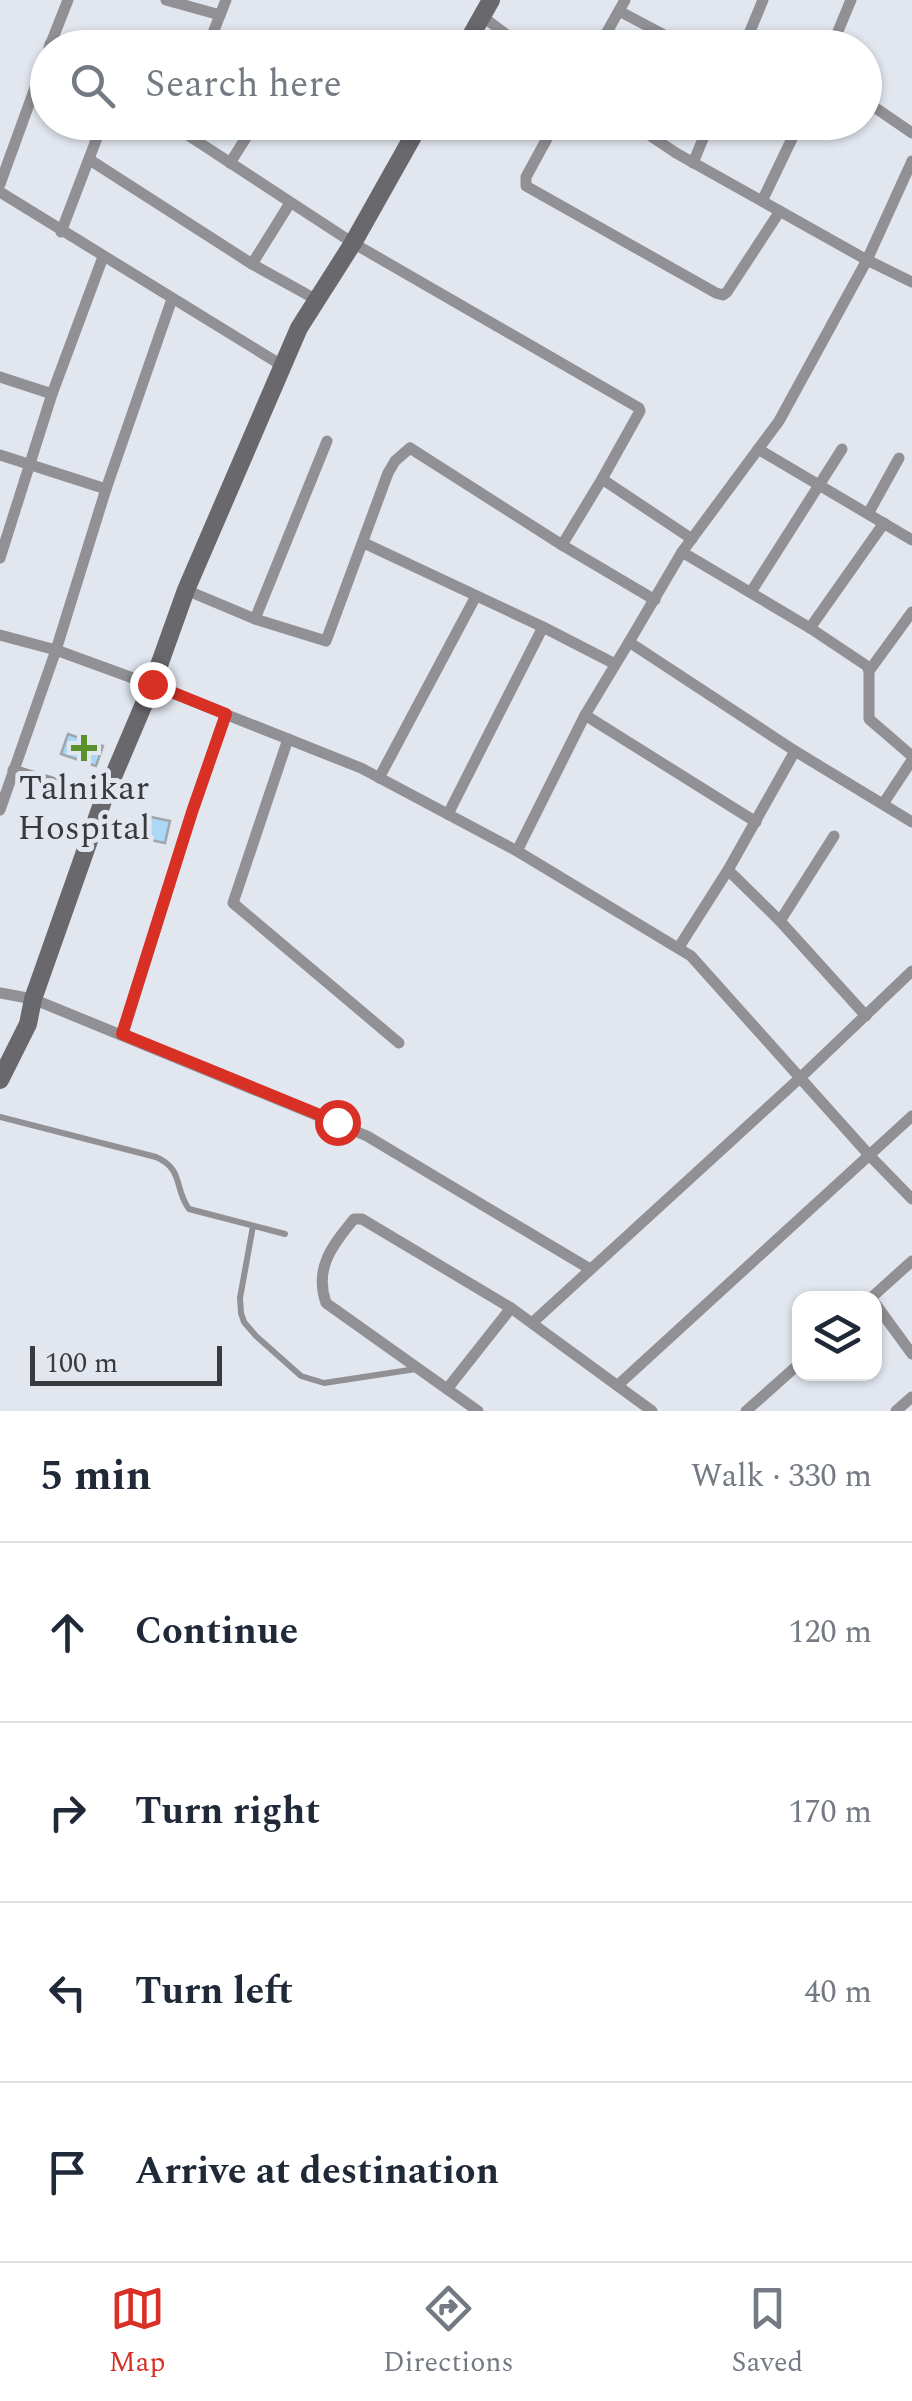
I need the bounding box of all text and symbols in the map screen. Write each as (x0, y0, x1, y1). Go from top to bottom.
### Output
search box (30, 30, 882, 140)
text: Search here (145, 56, 342, 114)
icon: search (65, 58, 120, 113)
route end (130, 662, 176, 708)
marker: Talnikar Hospital (71, 735, 97, 761)
place label: Talnikar Hospital (18, 762, 150, 855)
route start (315, 1100, 361, 1146)
map controls (792, 1291, 882, 1381)
button: layers (792, 1291, 882, 1381)
scale bar (30, 1341, 222, 1386)
text: 100 m (45, 1342, 118, 1385)
text: 5 min (40, 1445, 152, 1508)
text: Walk · 330 m (691, 1452, 872, 1501)
text: Continue (135, 1603, 298, 1661)
icon: ahead (40, 1605, 95, 1660)
text: 120 m (788, 1608, 872, 1657)
text: Turn right (135, 1783, 320, 1841)
icon: right (40, 1785, 95, 1840)
text: 170 m (788, 1788, 872, 1837)
text: Turn left (135, 1963, 293, 2021)
icon: left (40, 1965, 95, 2020)
text: 40 m (804, 1968, 872, 2017)
text: Arrive at destination (135, 2143, 499, 2201)
icon: arrive (40, 2145, 95, 2200)
tab: Map (109, 2281, 165, 2384)
tab: Directions (383, 2281, 514, 2384)
tab: Saved (731, 2281, 803, 2384)

